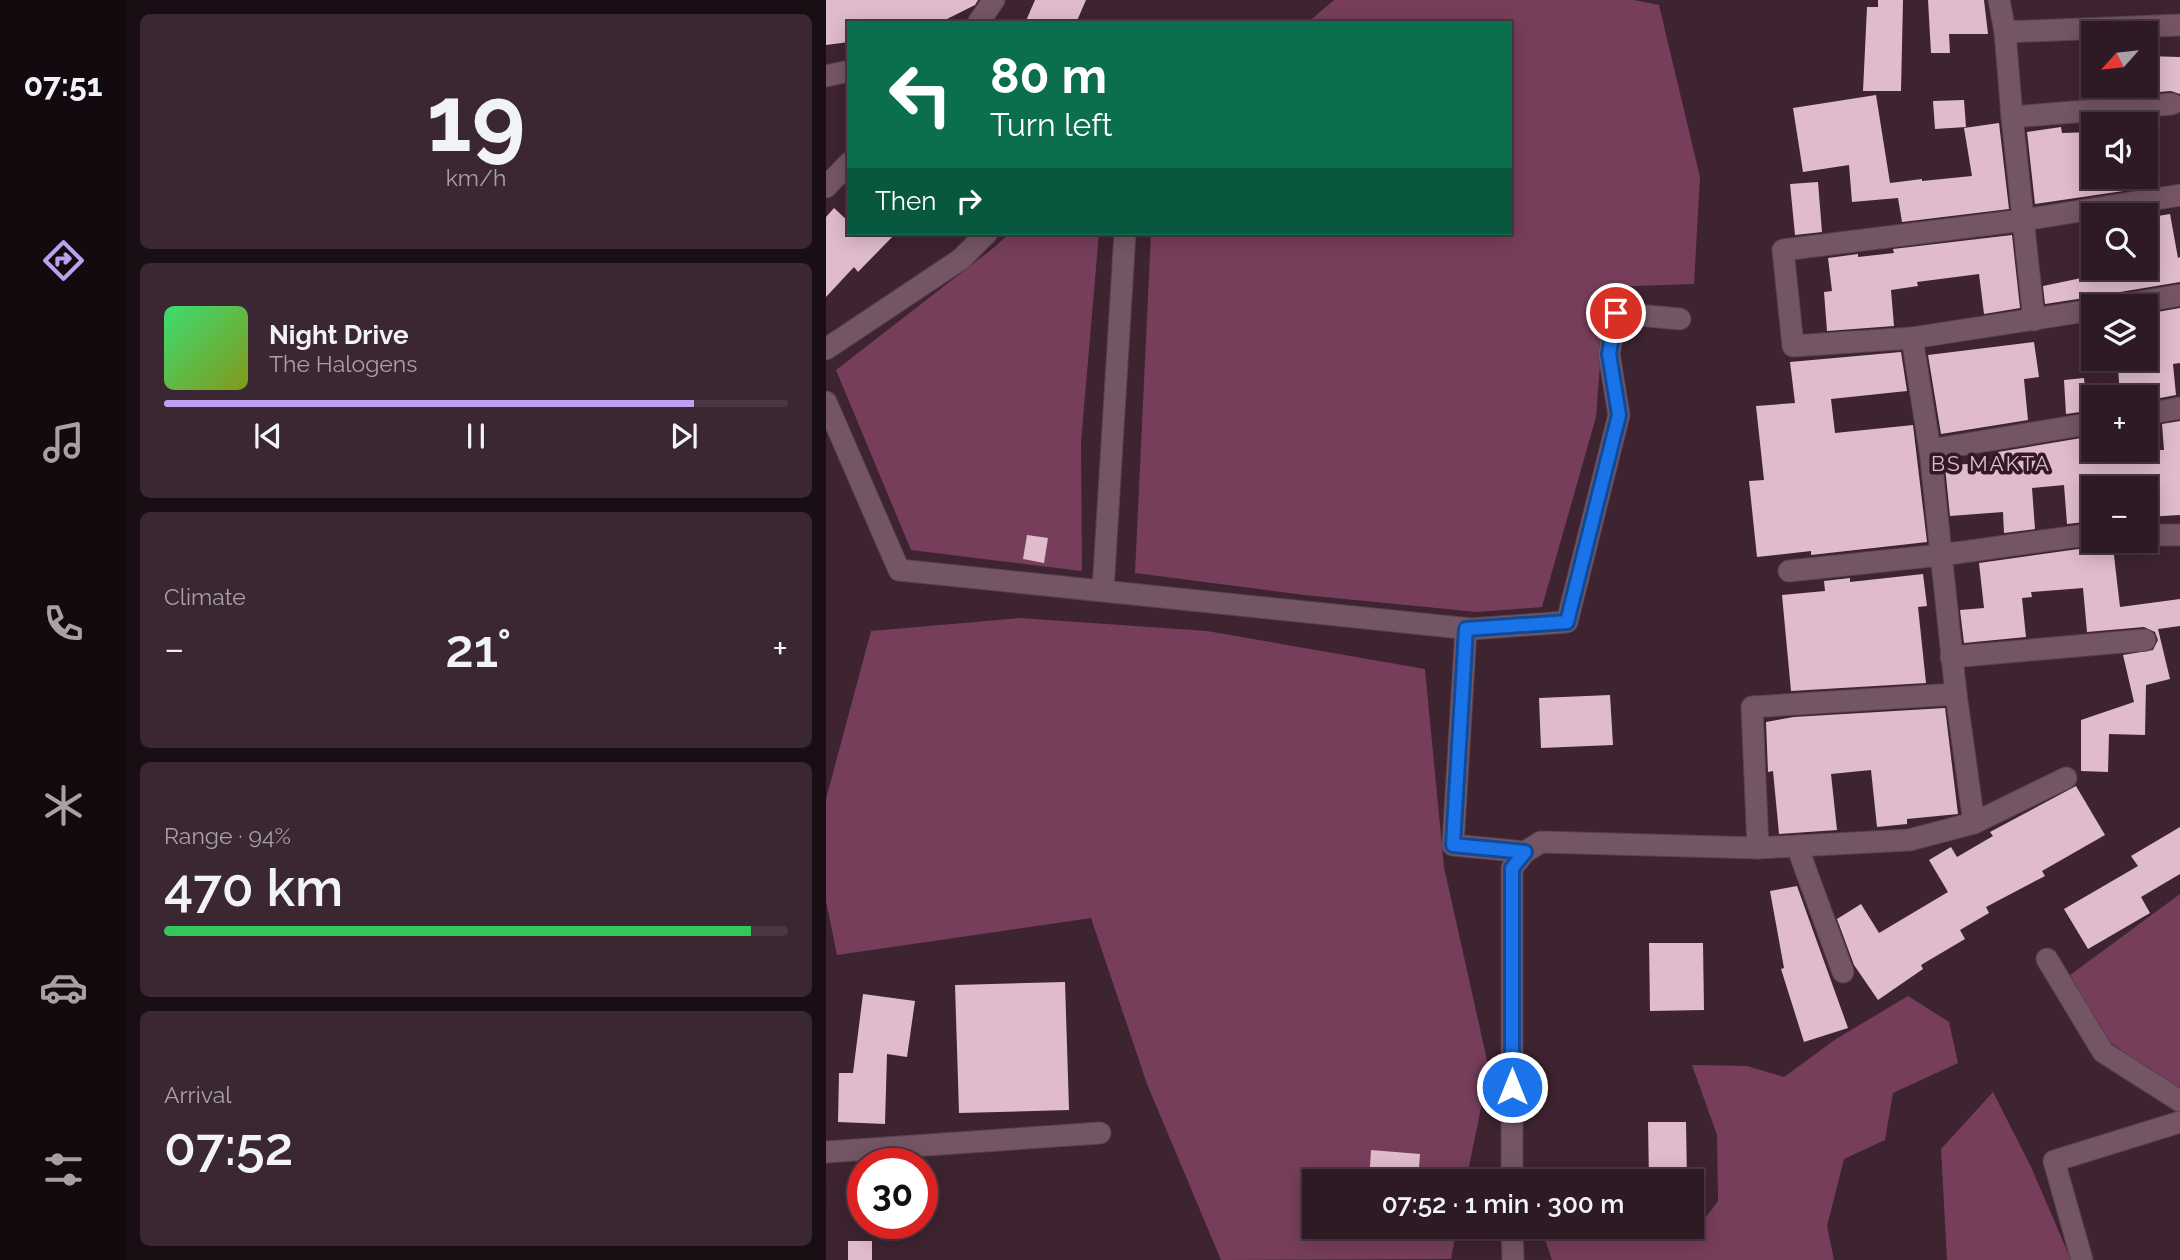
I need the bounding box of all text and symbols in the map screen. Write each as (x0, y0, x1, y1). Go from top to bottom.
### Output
north arrow (2081, 21, 2158, 98)
map controls (2081, 21, 2158, 553)
text: 80 m (990, 47, 1107, 104)
icon: left (875, 49, 966, 140)
text: 19 (427, 65, 525, 172)
text: 07:51 (23, 66, 103, 103)
text: Turn left (990, 106, 1112, 143)
button: sound (2081, 112, 2158, 189)
text: km/h (446, 164, 506, 191)
icon: right (950, 182, 988, 220)
text: Then (875, 186, 936, 216)
button: search (2081, 203, 2158, 280)
icon: directions (39, 236, 88, 285)
pin (1586, 283, 1646, 343)
icon: arrive (1597, 294, 1635, 332)
button: layers (2081, 294, 2158, 371)
text: Night Drive (269, 320, 408, 350)
text: The Halogens (269, 350, 417, 377)
button: + (2081, 385, 2158, 462)
icon: previous (249, 417, 287, 455)
icon: pause (457, 417, 495, 455)
icon: next (665, 417, 703, 455)
icon: music (39, 418, 88, 467)
district label: BS MAKTA (1931, 451, 2051, 476)
button: − (2081, 476, 2158, 553)
text: Climate (164, 583, 246, 610)
icon: phone (39, 599, 88, 648)
text: 21° (445, 618, 512, 679)
text: − (164, 626, 184, 671)
text: + (772, 626, 788, 671)
icon: climate (39, 781, 88, 830)
text: Range · 94% (164, 822, 291, 849)
text: 470 km (164, 857, 343, 918)
icon: car (39, 963, 88, 1012)
position arrow (1475, 1050, 1549, 1124)
text: Arrival (164, 1081, 231, 1108)
text: 07:52 (164, 1116, 293, 1177)
icon: filters (39, 1145, 88, 1194)
speed limit sign: 30 (847, 1148, 938, 1239)
text: 07:52 · 1 min · 300 m (1382, 1189, 1624, 1219)

